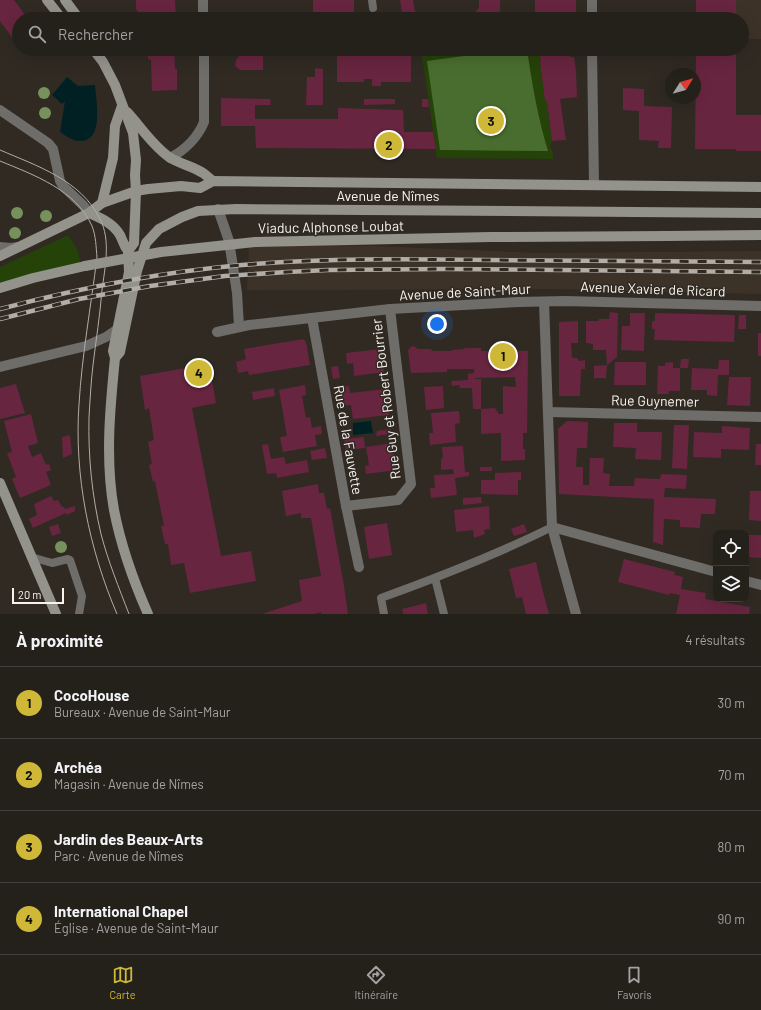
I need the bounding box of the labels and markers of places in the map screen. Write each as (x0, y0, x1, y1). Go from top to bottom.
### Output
pin: 3 (478, 106, 504, 136)
pin: 2 (376, 130, 402, 160)
pin: 1 (490, 341, 516, 371)
pin: 4 (186, 358, 212, 388)

